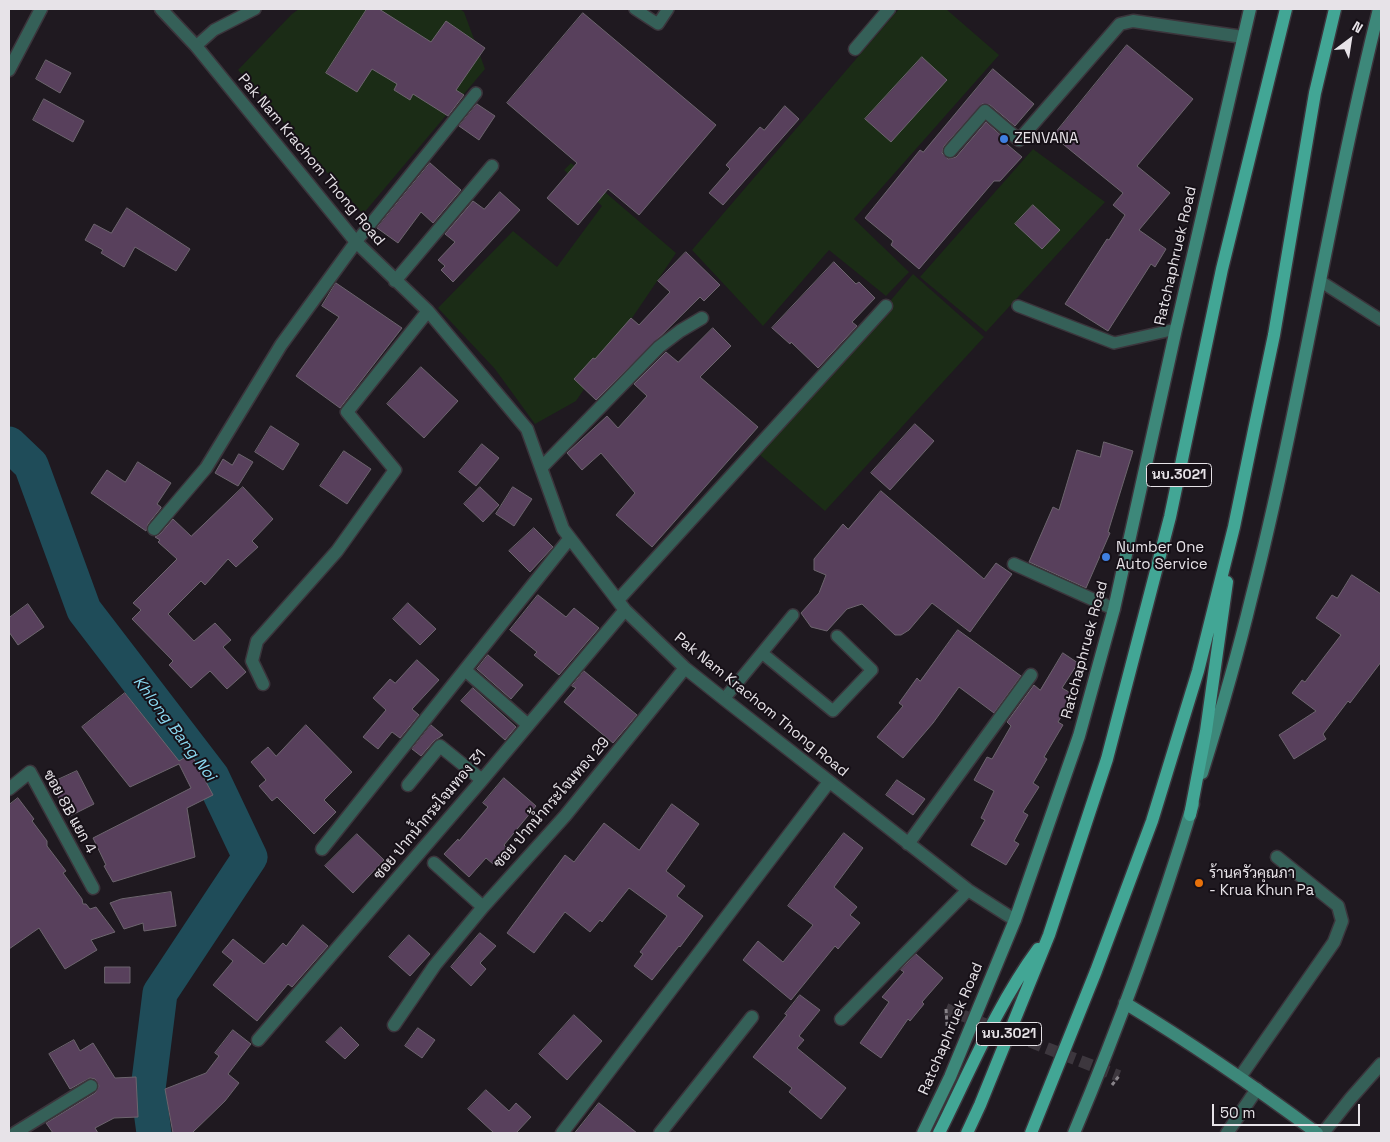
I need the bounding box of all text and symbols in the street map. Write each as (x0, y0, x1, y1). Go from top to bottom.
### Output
north arrow (1325, 15, 1375, 65)
text: N (1349, 17, 1366, 37)
street label: Pak Nam Krachom Thong Road (234, 70, 388, 250)
place label: ZENVANA (1014, 130, 1078, 148)
marker: ZENVANA (998, 133, 1010, 145)
street label: Ratchaphruek Road (1151, 185, 1201, 327)
road number: นบ.3021 (1146, 464, 1212, 486)
place label: Number One Auto Service (1116, 539, 1208, 574)
marker: Number One Auto Service (1100, 551, 1112, 563)
street label: Ratchaphruek Road (1058, 579, 1112, 721)
street label: Pak Nam Krachom Thong Road (670, 629, 852, 781)
water label: Khlong Bang Noi (128, 673, 220, 785)
street label: ซอย ปากน้ำกระโจมทอง 29 (490, 734, 614, 872)
street label: ซอย ปากน้ำกระโจมทอง 31 (370, 746, 490, 884)
street label: ซอย 8B แยก 4 (39, 767, 99, 857)
place label: ร้านครัวคุณภา - Krua Khun Pa (1209, 865, 1314, 900)
marker: ร้านครัวคุณภา - Krua Khun Pa (1193, 877, 1205, 889)
street label: Ratchaphruek Road (915, 960, 987, 1098)
road number: นบ.3021 (976, 1022, 1042, 1046)
scale bar (1215, 1094, 1362, 1126)
text: 50 m (1220, 1103, 1255, 1122)

